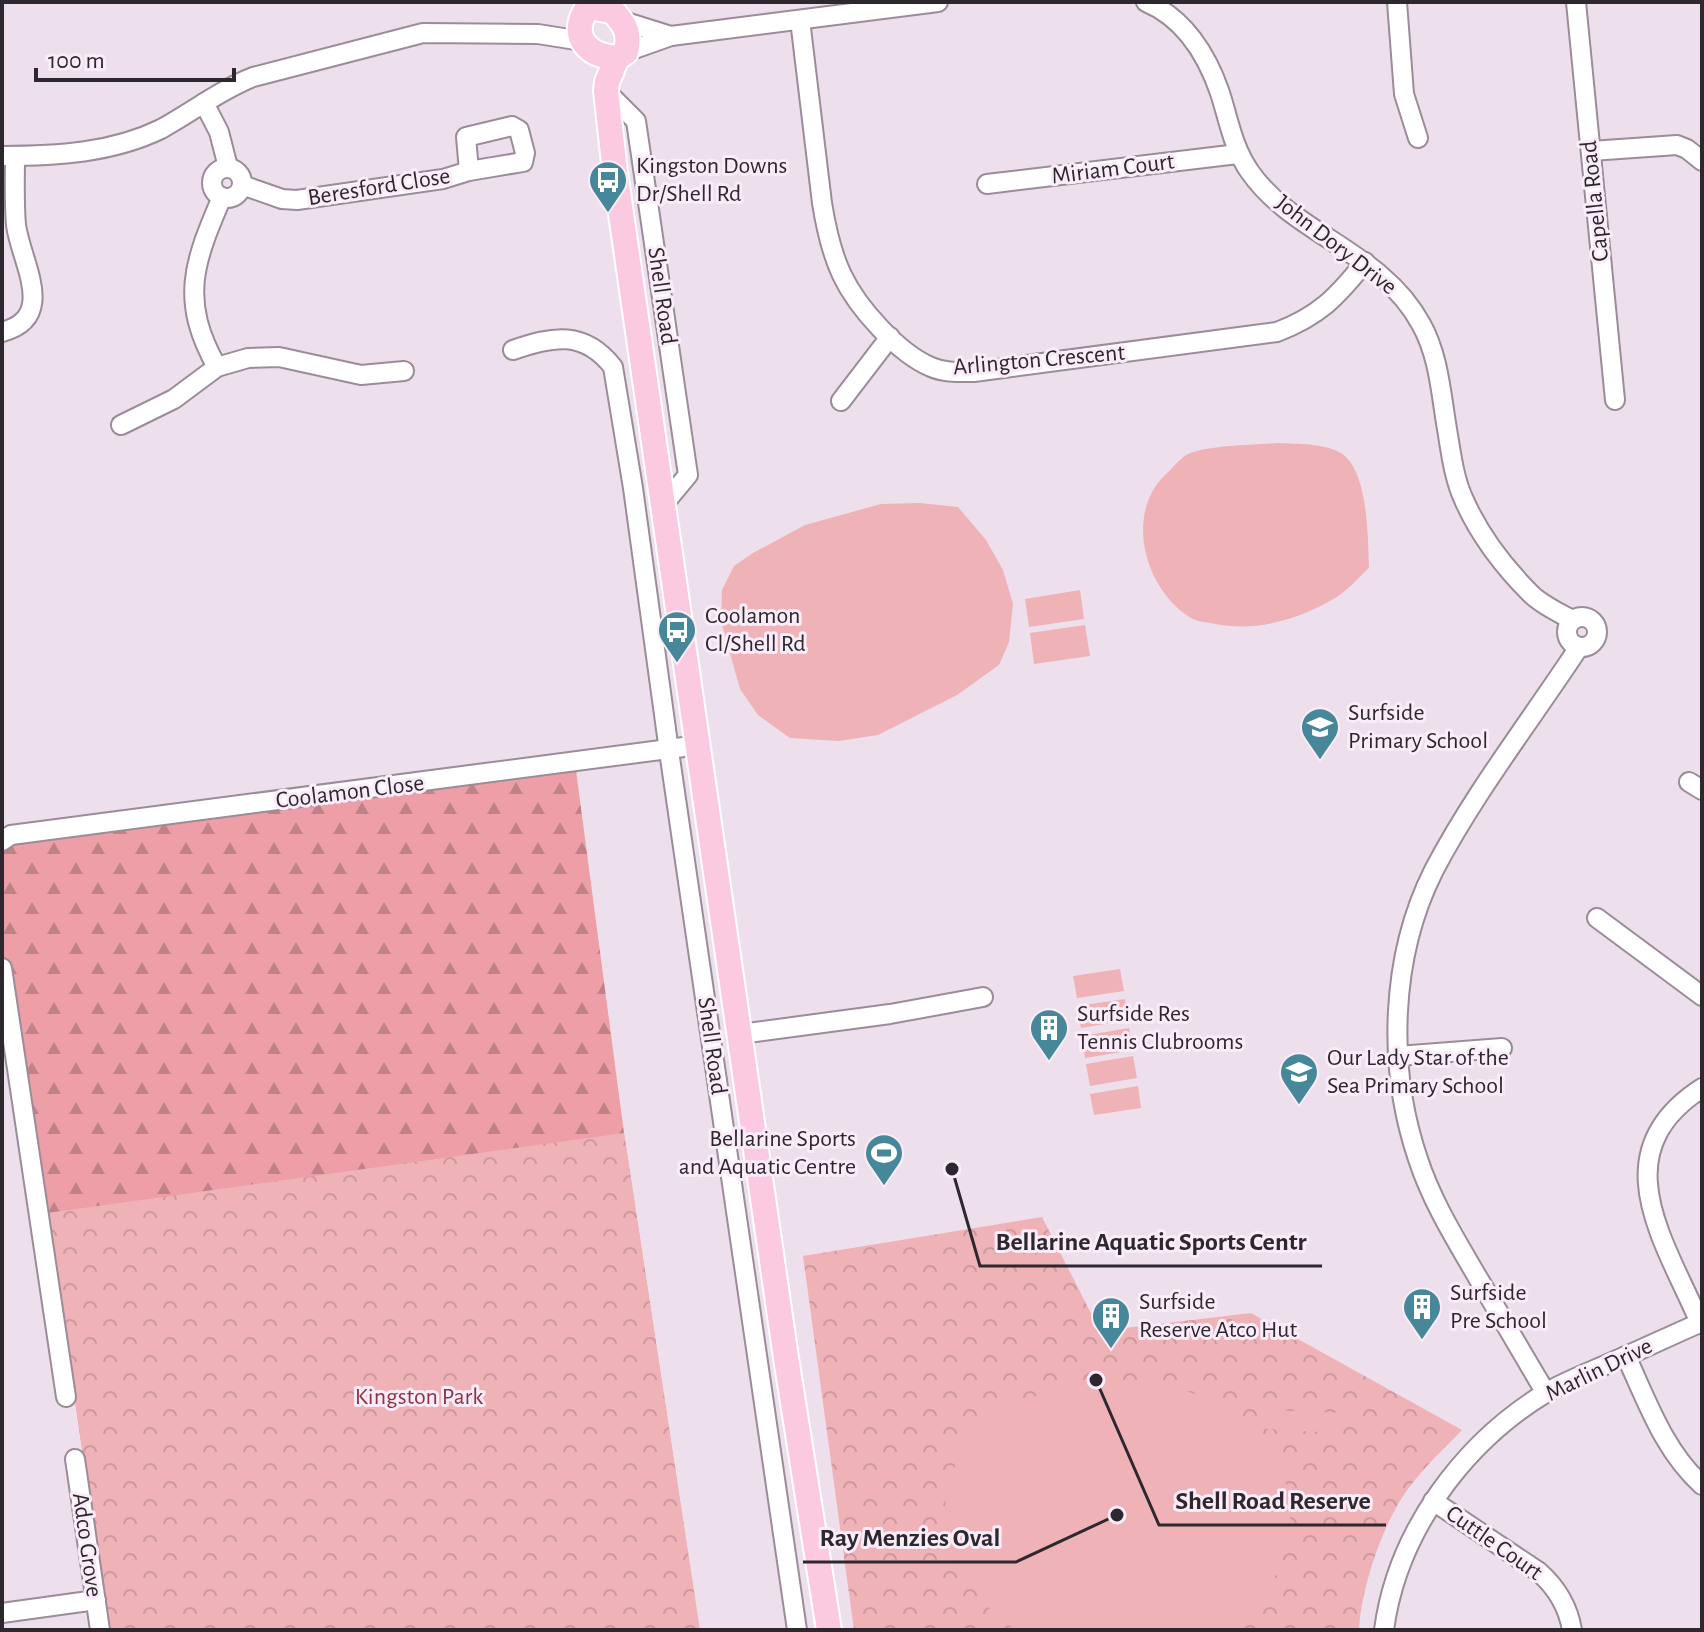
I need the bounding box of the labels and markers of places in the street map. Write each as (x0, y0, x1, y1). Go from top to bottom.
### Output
place label: Kingston Downs Dr/Shell Rd (636, 154, 788, 206)
bus stop icon: Kingston Downs Dr/Shell Rd (587, 159, 629, 214)
place label: Coolamon Cl/Shell Rd (705, 604, 806, 656)
bus stop icon: Coolamon Cl/Shell Rd (656, 609, 698, 664)
place label: Surfside Primary School (1348, 701, 1488, 753)
school or university icon: Surfside Primary School (1299, 706, 1341, 761)
place label: Surfside Res Tennis Clubrooms (1077, 1002, 1243, 1054)
building icon: Surfside Res Tennis Clubrooms (1028, 1007, 1070, 1062)
place label: Our Lady Star of the Sea Primary School (1327, 1046, 1509, 1098)
school or university icon: Our Lady Star of the Sea Primary School (1278, 1051, 1320, 1106)
place label: Bellarine Sports and Aquatic Centre (679, 1127, 856, 1179)
sports icon: Bellarine Sports and Aquatic Centre (863, 1132, 905, 1187)
callout: Bellarine Aquatic Sports Centr (980, 1216, 1322, 1266)
place label: Surfside Pre School (1450, 1281, 1547, 1333)
building icon: Surfside Pre School (1401, 1286, 1443, 1341)
place label: Surfside Reserve Atco Hut (1139, 1290, 1297, 1342)
building icon: Surfside Reserve Atco Hut (1090, 1295, 1132, 1350)
callout: Shell Road Reserve (1159, 1475, 1386, 1525)
callout: Ray Menzies Oval (803, 1512, 1016, 1562)

